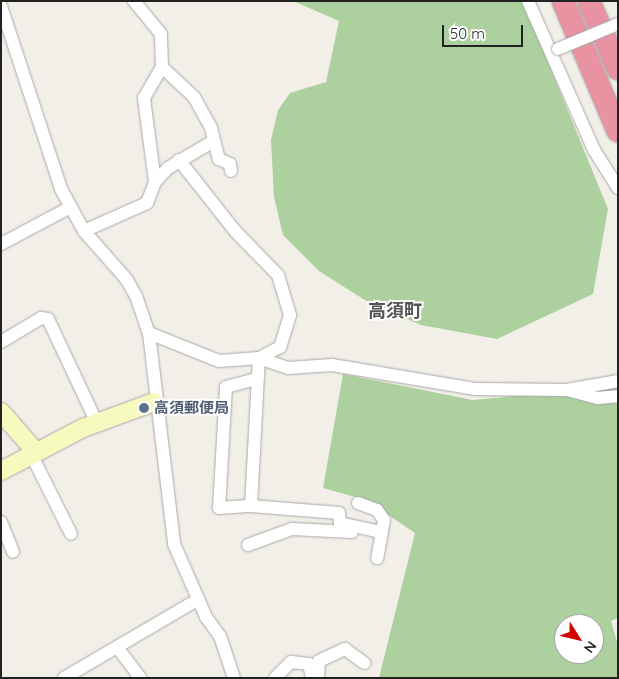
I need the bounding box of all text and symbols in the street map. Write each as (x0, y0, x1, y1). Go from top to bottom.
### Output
scale bar (444, 15, 525, 47)
text: 50 m (450, 24, 485, 43)
district label: 高須町 (368, 300, 422, 322)
place label: 高須郵便局 (154, 399, 229, 417)
marker: 高須郵便局 (138, 402, 150, 414)
north arrow (554, 614, 604, 664)
text: N (580, 638, 601, 657)

